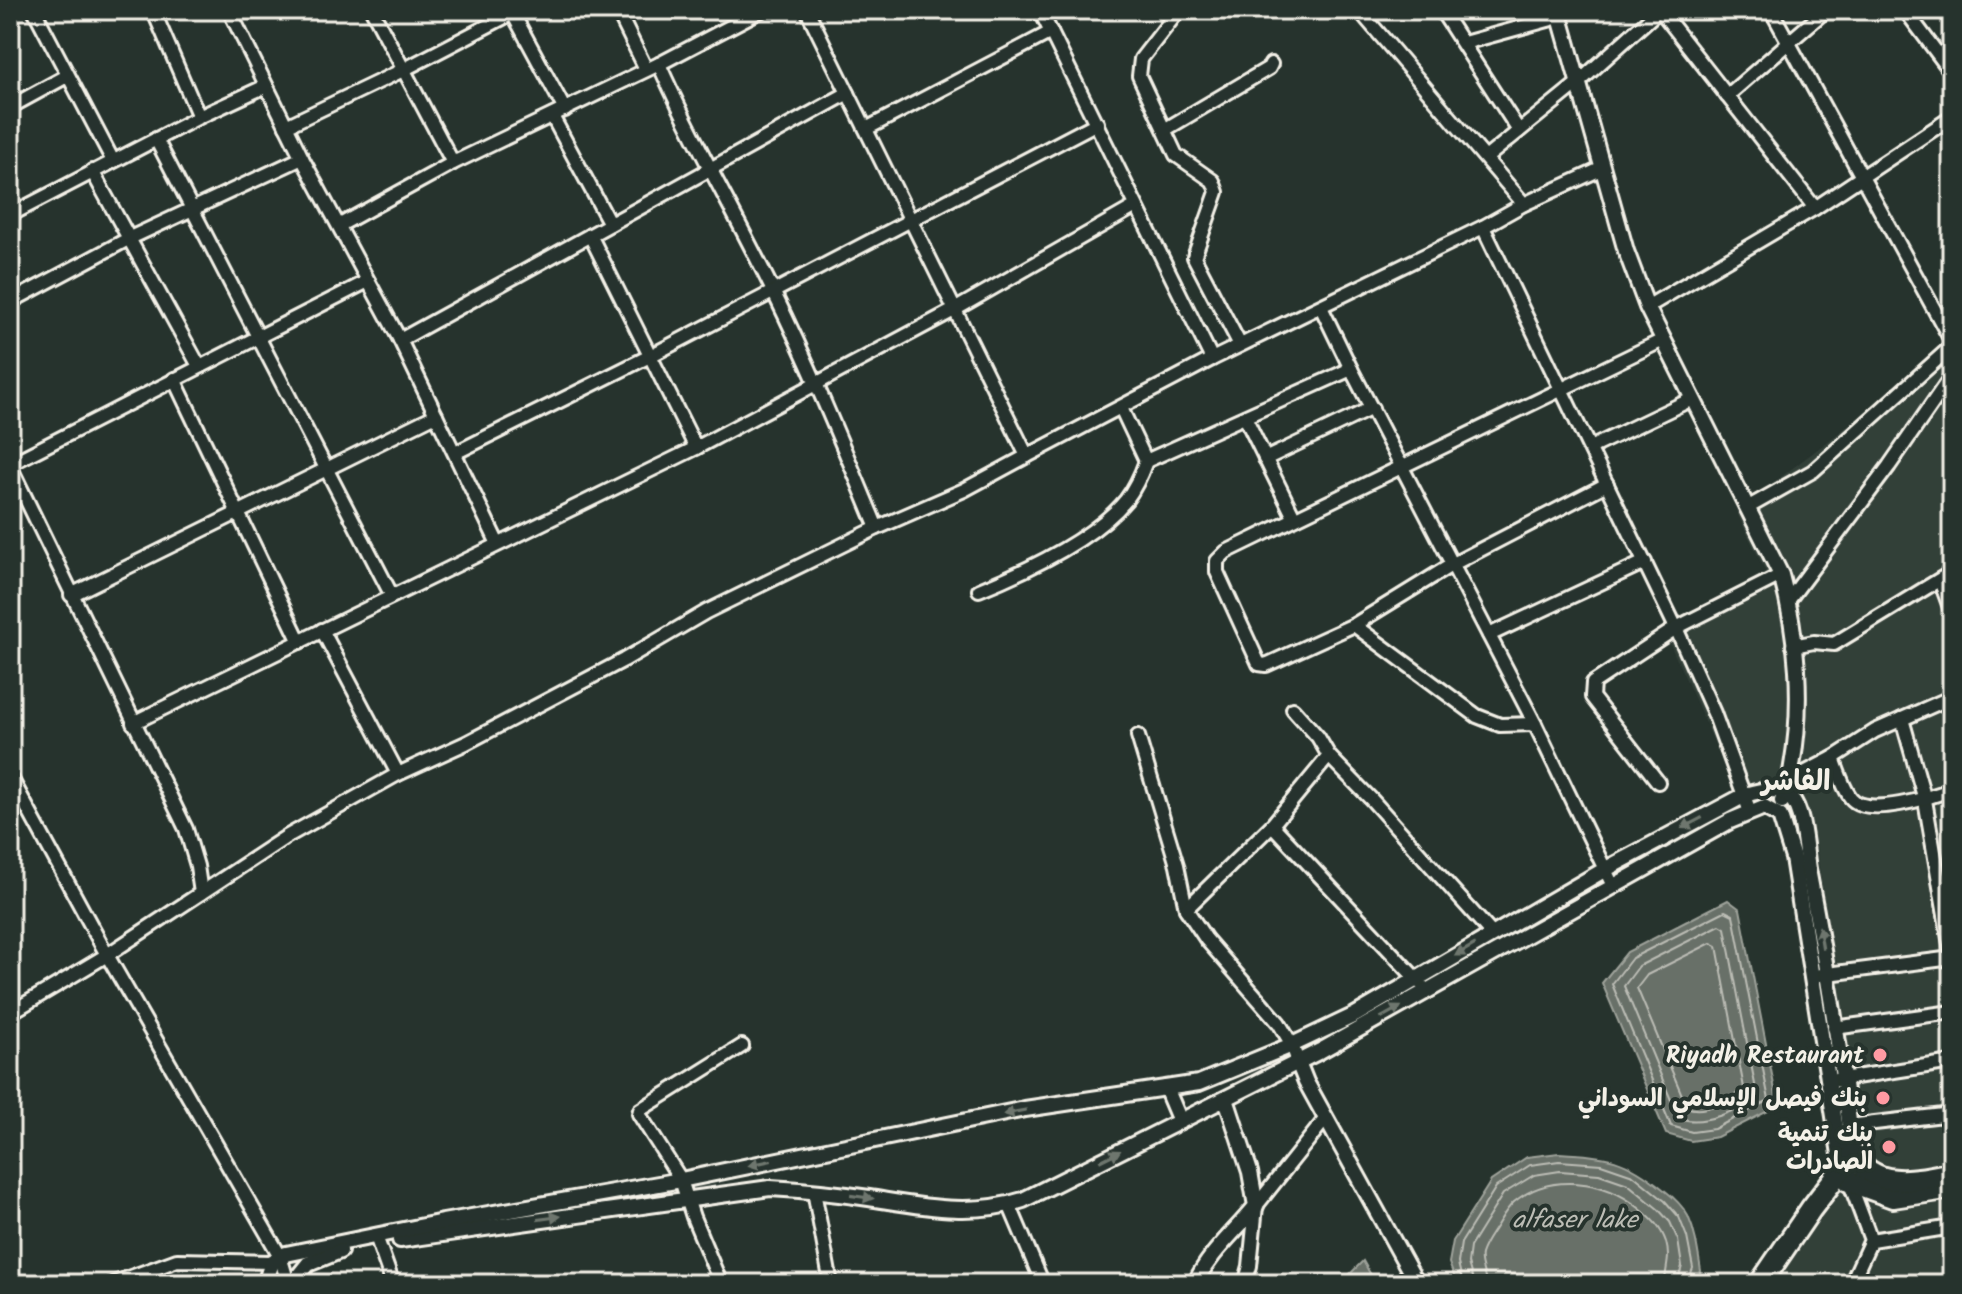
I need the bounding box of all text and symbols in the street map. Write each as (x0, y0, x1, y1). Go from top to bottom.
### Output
district label: الفاشر (1759, 760, 1830, 805)
one-way arrow (1680, 817, 1703, 830)
one-way arrow (1814, 925, 1827, 950)
one-way arrow (1454, 943, 1476, 957)
one-way arrow (1379, 1005, 1402, 1019)
place label: Riyadh Restaurant (1666, 1037, 1865, 1076)
marker: Riyadh Restaurant (1871, 1046, 1889, 1064)
place label: بنك فيصل الإسلامي السوداني (1578, 1080, 1867, 1119)
marker: بنك فيصل الإسلامي السوداني (1874, 1089, 1892, 1107)
one-way arrow (1002, 1106, 1027, 1118)
place label: بنك تنمية الصادرات (1778, 1115, 1873, 1182)
marker: بنك تنمية الصادرات (1880, 1138, 1898, 1156)
one-way arrow (1098, 1149, 1121, 1162)
one-way arrow (747, 1157, 772, 1170)
one-way arrow (850, 1191, 875, 1204)
water label: alfaser lake (1513, 1200, 1640, 1242)
one-way arrow (537, 1211, 562, 1224)

